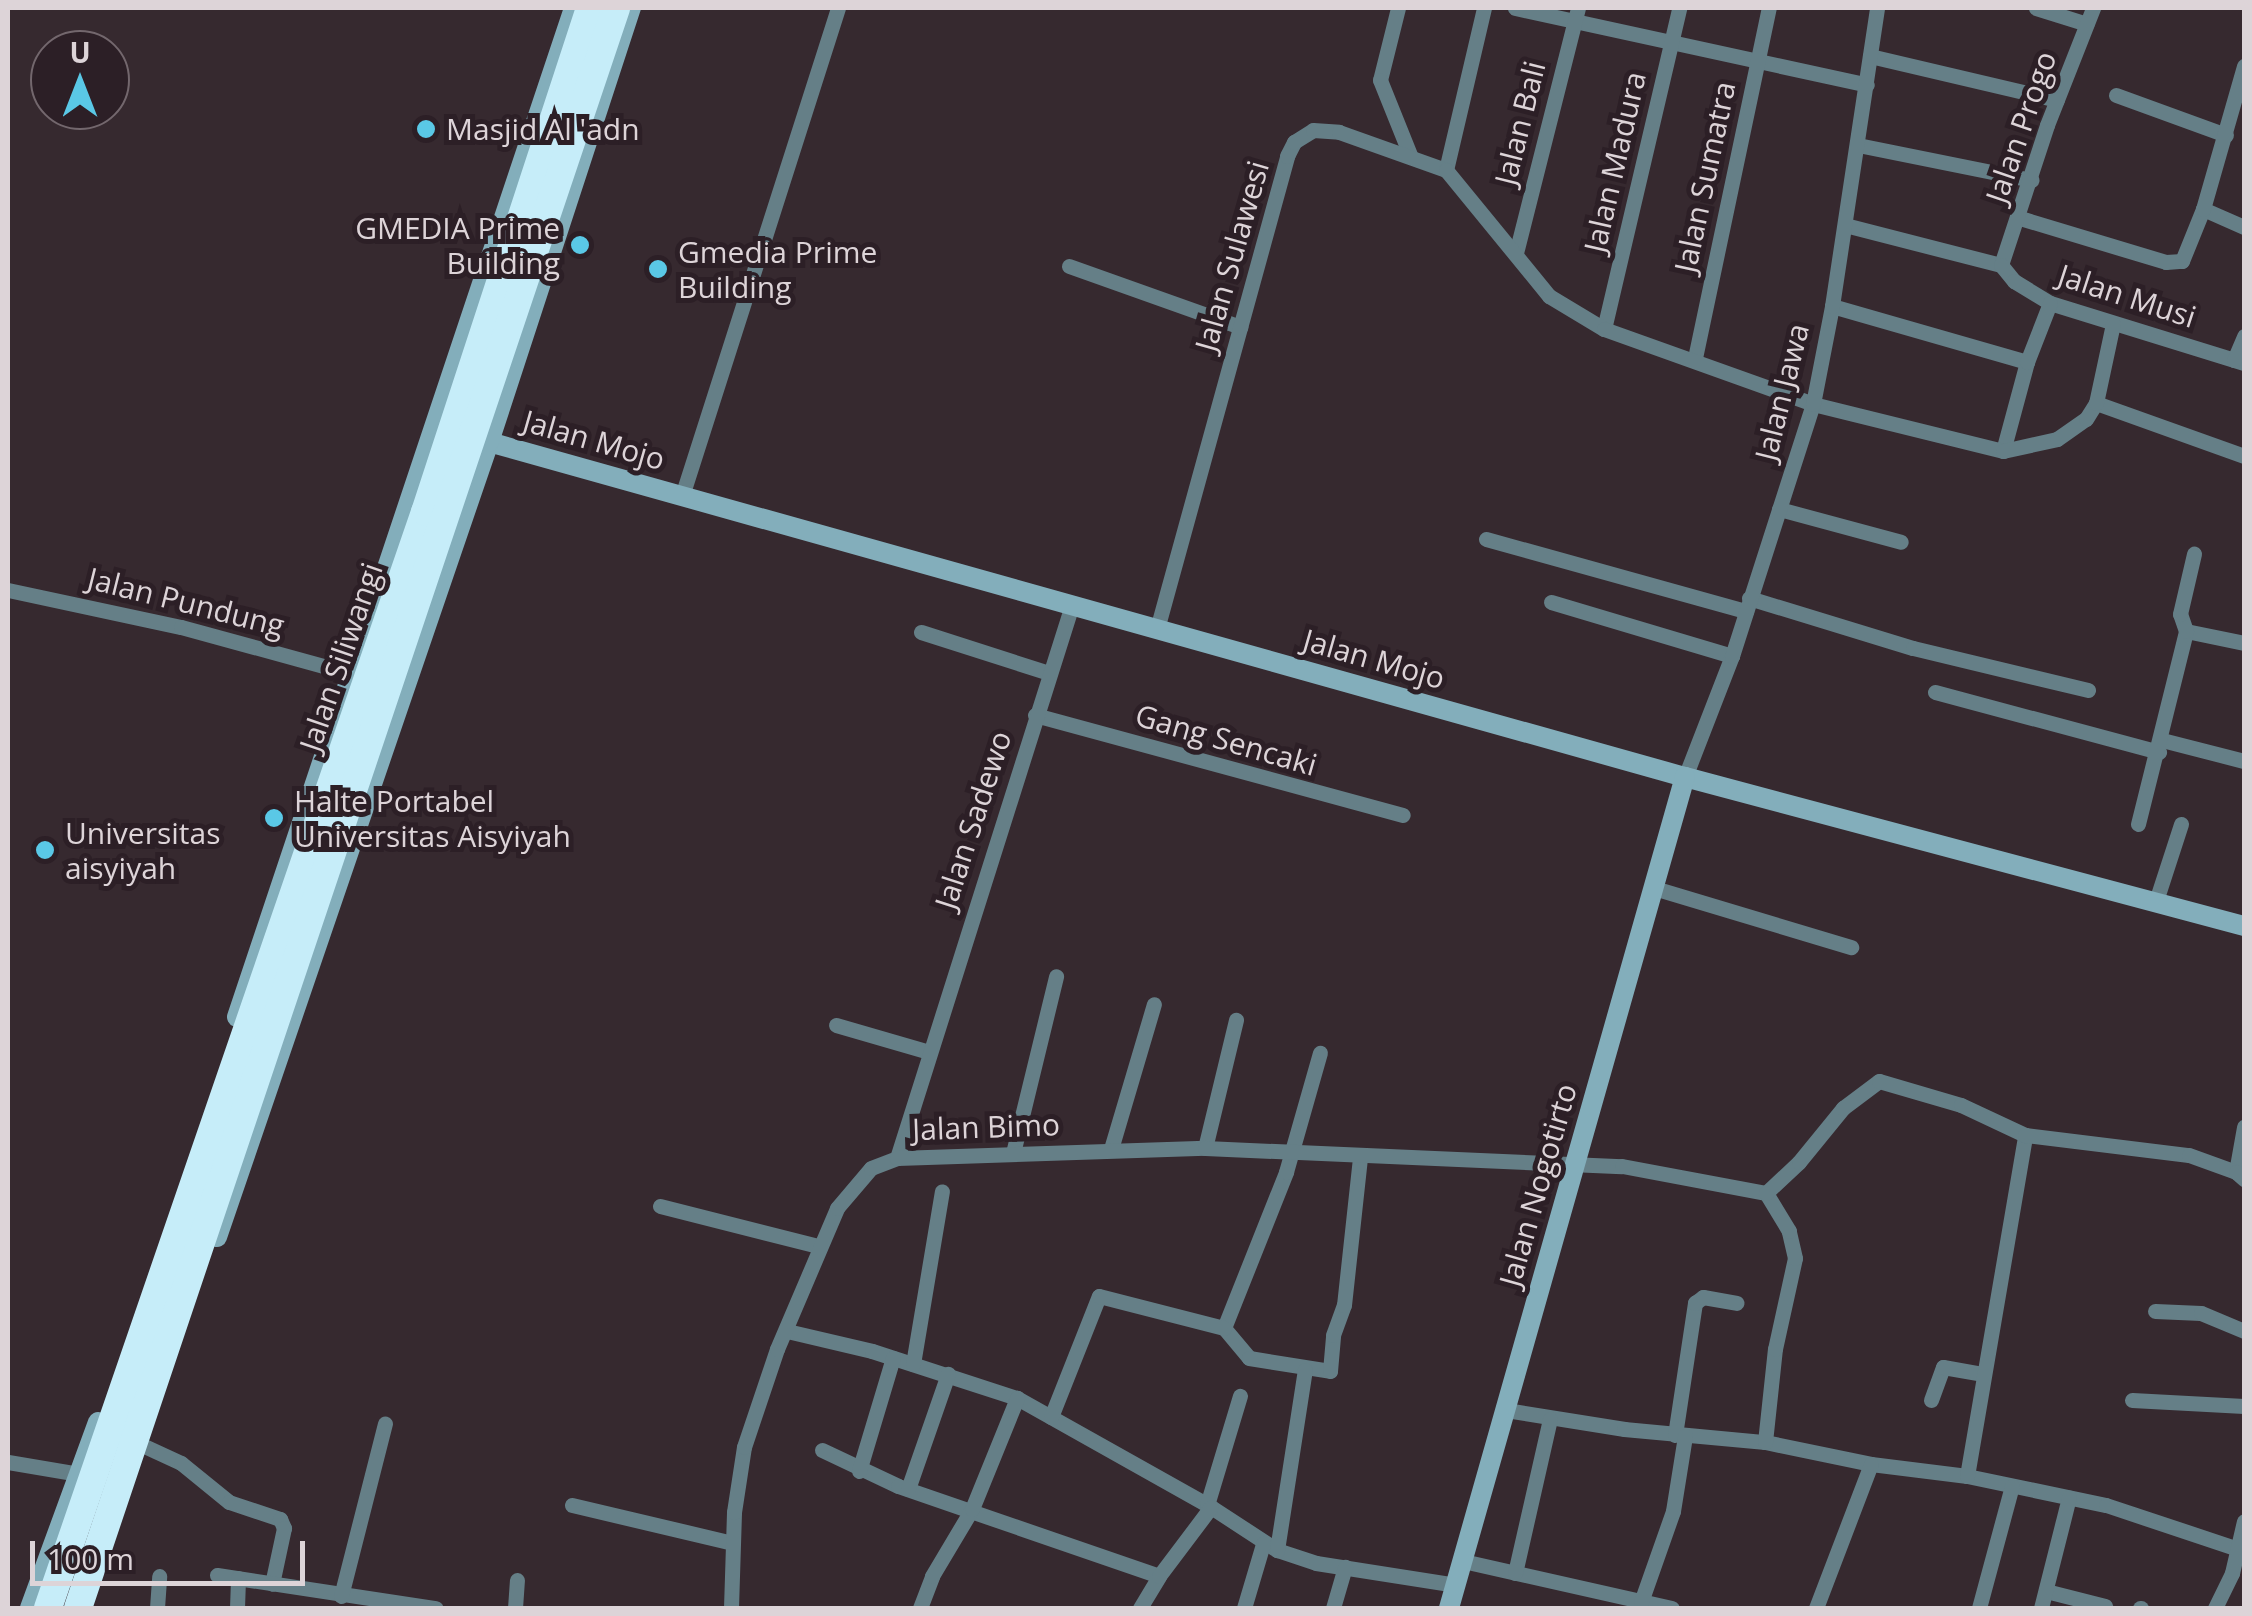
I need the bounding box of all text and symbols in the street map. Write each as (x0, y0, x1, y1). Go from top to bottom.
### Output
north arrow (30, 30, 130, 130)
text: U (69, 33, 91, 71)
street label: Jalan Progo (1978, 47, 2064, 207)
street label: Jalan Bali (1487, 57, 1553, 189)
street label: Jalan Madura (1577, 68, 1653, 256)
street label: Jalan Sumatra (1667, 78, 1743, 276)
place label: Masjid Al 'adn (446, 111, 640, 147)
marker: Masjid Al 'adn (415, 118, 437, 140)
street label: Jalan Sulawesi (1188, 157, 1276, 355)
place label: GMEDIA Prime Building (355, 210, 560, 280)
marker: GMEDIA Prime Building (569, 234, 591, 256)
place label: Gmedia Prime Building (678, 234, 877, 304)
street label: Jalan Musi (2054, 257, 2200, 335)
marker: Gmedia Prime Building (647, 258, 669, 280)
street label: Jalan Jawa (1748, 320, 1816, 464)
street label: Jalan Mojo (519, 403, 669, 477)
street label: Jalan Siliwangi (292, 558, 390, 756)
street label: Jalan Pundung (84, 560, 288, 644)
street label: Jalan Mojo (1299, 622, 1449, 696)
street label: Gang Sencaki (1131, 697, 1321, 783)
street label: Jalan Sadewo (927, 727, 1019, 913)
place label: Halte Portabel Universitas Aisyiyah (294, 783, 571, 854)
marker: Halte Portabel Universitas Aisyiyah (263, 807, 285, 829)
place label: Universitas aisyiyah (65, 815, 220, 886)
marker: Universitas aisyiyah (34, 839, 56, 861)
street label: Jalan Nogotirto (1492, 1079, 1584, 1291)
street label: Jalan Bimo (911, 1106, 1061, 1148)
scale bar (35, 1521, 310, 1583)
text: 100 m (47, 1538, 134, 1579)

